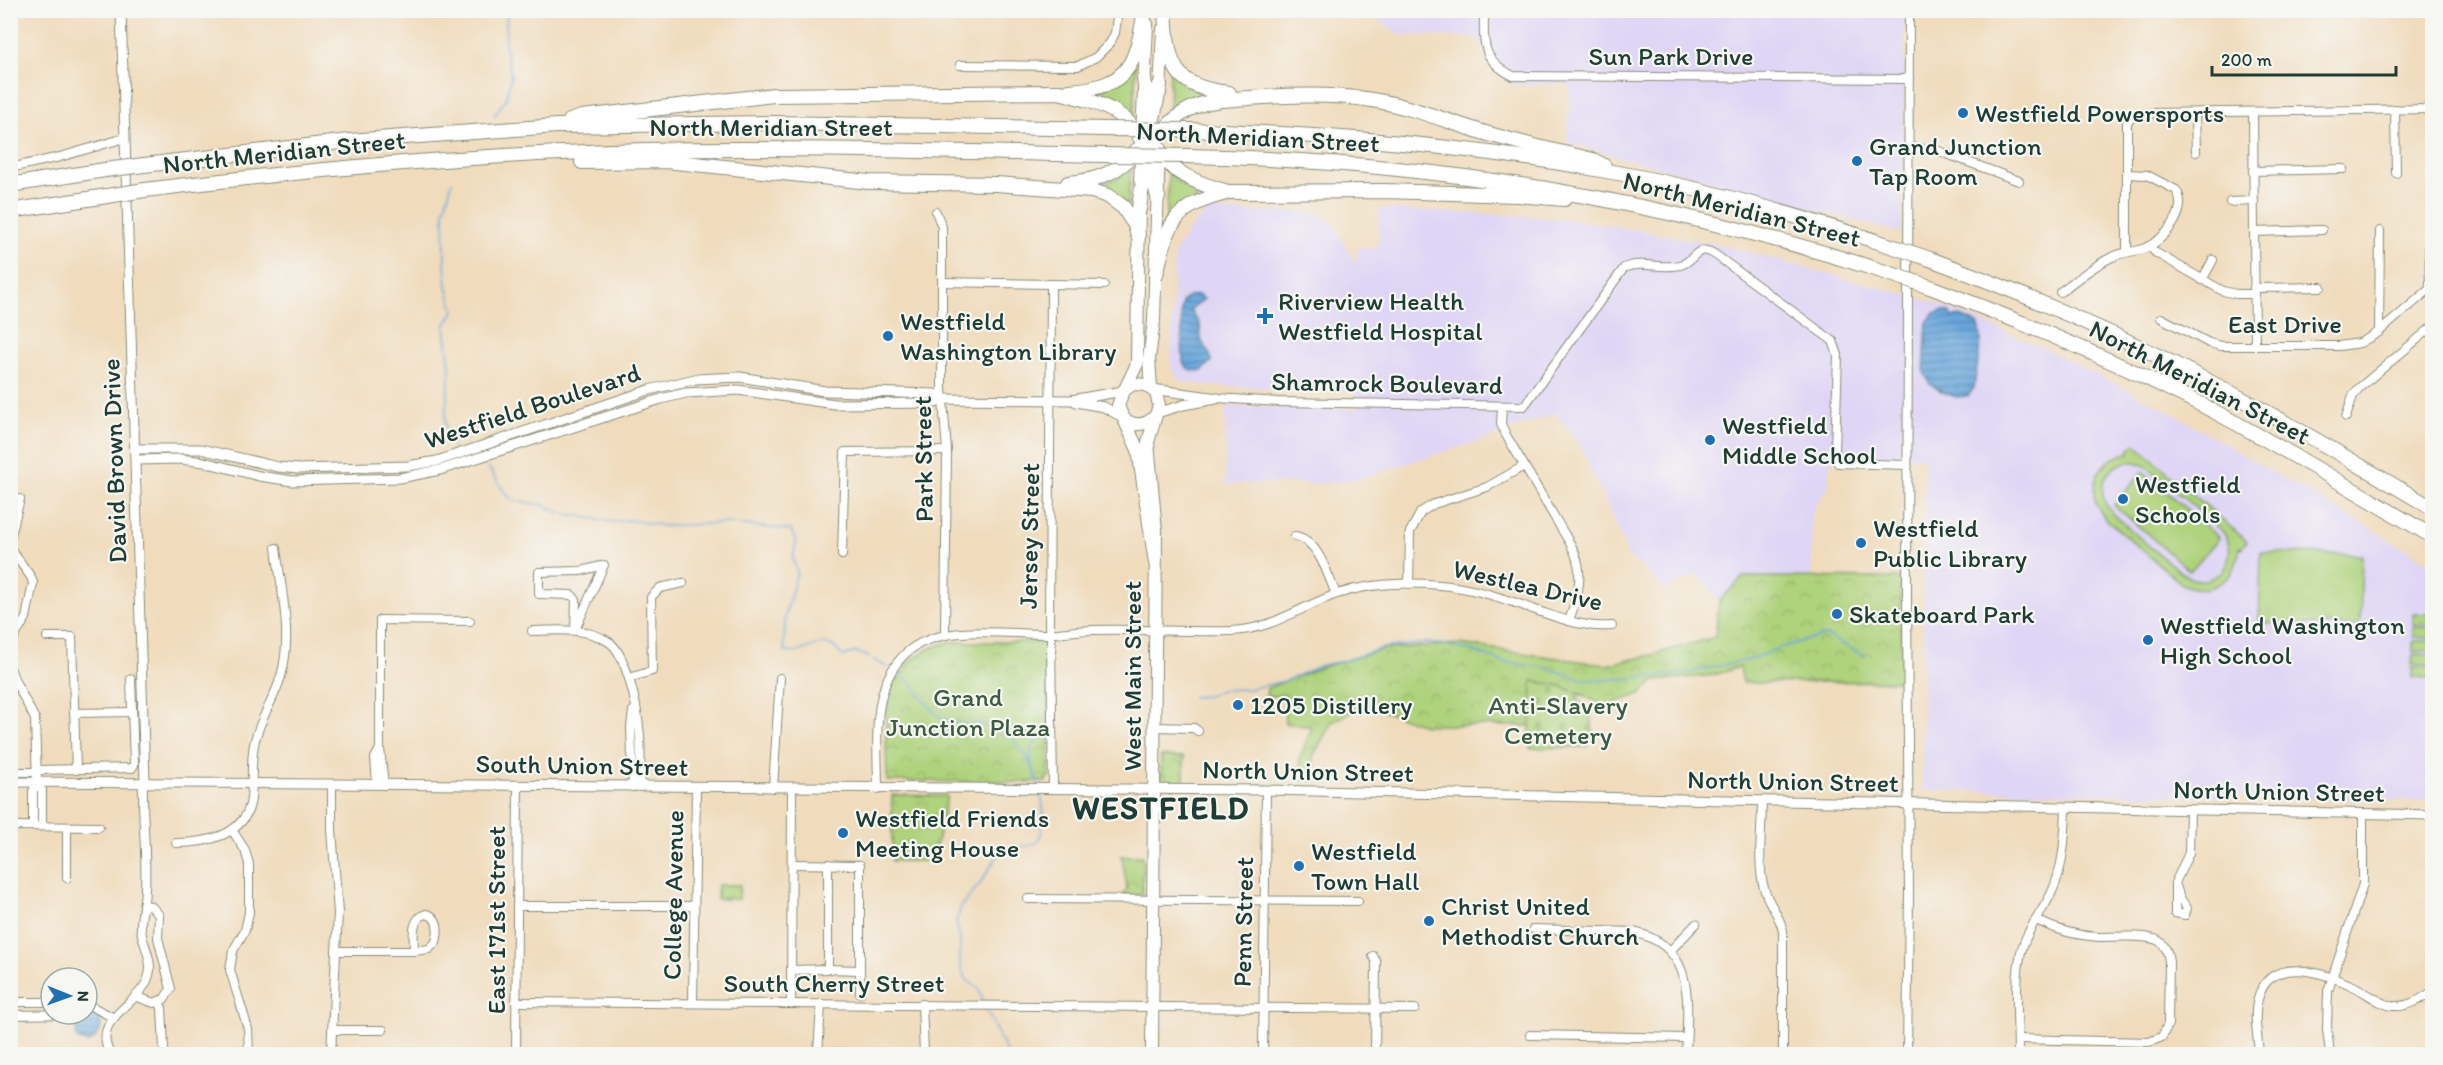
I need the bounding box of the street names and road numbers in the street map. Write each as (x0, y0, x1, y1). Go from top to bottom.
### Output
street label: Sun Park Drive (1589, 40, 1753, 72)
street label: North Meridian Street (649, 111, 893, 143)
street label: North Meridian Street (1135, 115, 1381, 159)
street label: North Meridian Street (161, 123, 407, 181)
street label: North Meridian Street (1620, 164, 1864, 254)
street label: East Drive (2228, 308, 2342, 340)
street label: North Meridian Street (2084, 312, 2316, 452)
street label: Westfield Boulevard (420, 356, 644, 456)
street label: David Brown Drive (94, 358, 134, 564)
street label: Shamrock Boulevard (1271, 365, 1503, 401)
street label: Park Street (906, 395, 940, 522)
street label: Jersey Street (1012, 462, 1046, 609)
street label: Westlea Drive (1450, 552, 1606, 618)
street label: West Main Street (1116, 580, 1148, 771)
street label: South Union Street (475, 747, 689, 783)
street label: North Union Street (1202, 753, 1414, 789)
street label: North Union Street (1687, 763, 1899, 799)
street label: North Union Street (2173, 773, 2385, 809)
street label: College Avenue (656, 810, 690, 980)
street label: East 171st Street (480, 825, 512, 1014)
street label: Penn Street (1226, 856, 1260, 987)
street label: South Cherry Street (723, 967, 945, 999)

